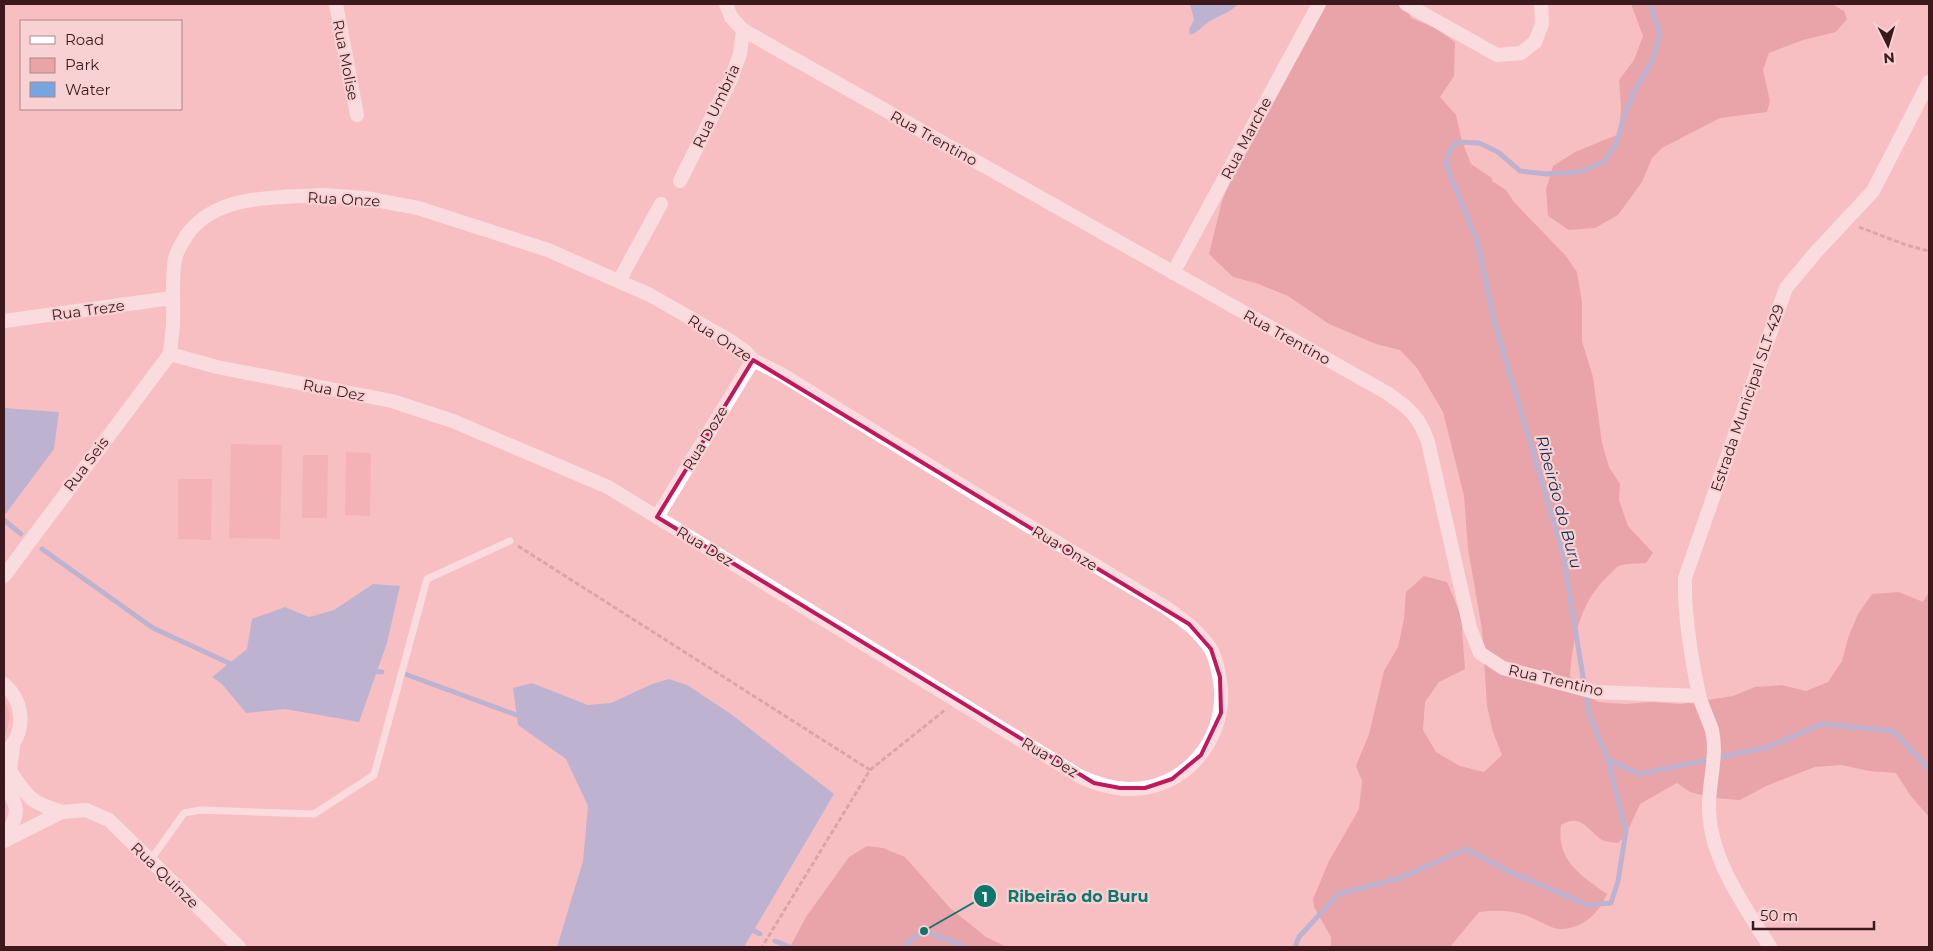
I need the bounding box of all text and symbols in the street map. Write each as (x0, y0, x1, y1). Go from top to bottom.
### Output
street label: Rua Molise (329, 18, 363, 102)
legend (20, 20, 182, 110)
north arrow (1863, 20, 1913, 70)
text: Road (65, 30, 104, 49)
text: N (1883, 48, 1896, 67)
text: Park (65, 55, 99, 74)
street label: Rua Umbria (688, 61, 744, 151)
text: Water (65, 80, 111, 99)
street label: Rua Marche (1216, 94, 1276, 182)
street label: Rua Trentino (887, 106, 981, 170)
street label: Rua Onze (307, 188, 381, 210)
street label: Rua Treze (50, 295, 126, 325)
street label: Estrada Municipal SLT-429 (1706, 302, 1788, 494)
street label: Rua Trentino (1240, 305, 1334, 369)
street label: Rua Onze (684, 310, 756, 366)
street label: Rua Dez (301, 375, 367, 405)
street label: Rua Doze (678, 402, 732, 474)
street label: Rua Seis (59, 433, 113, 495)
water label: Ribeirão do Buru (1532, 433, 1586, 571)
street label: Rua Onze (1029, 521, 1101, 575)
street label: Rua Dez (673, 522, 737, 570)
street label: Rua Trentino (1507, 660, 1605, 700)
street label: Rua Dez (1018, 733, 1082, 781)
street label: Rua Quinze (127, 838, 203, 912)
callout: Ribeirão do Buru (972, 881, 1158, 912)
text: 1 (982, 887, 988, 906)
text: Ribeirão do Buru (1008, 887, 1148, 906)
scale bar (1753, 898, 1874, 930)
text: 50 m (1760, 906, 1798, 925)

